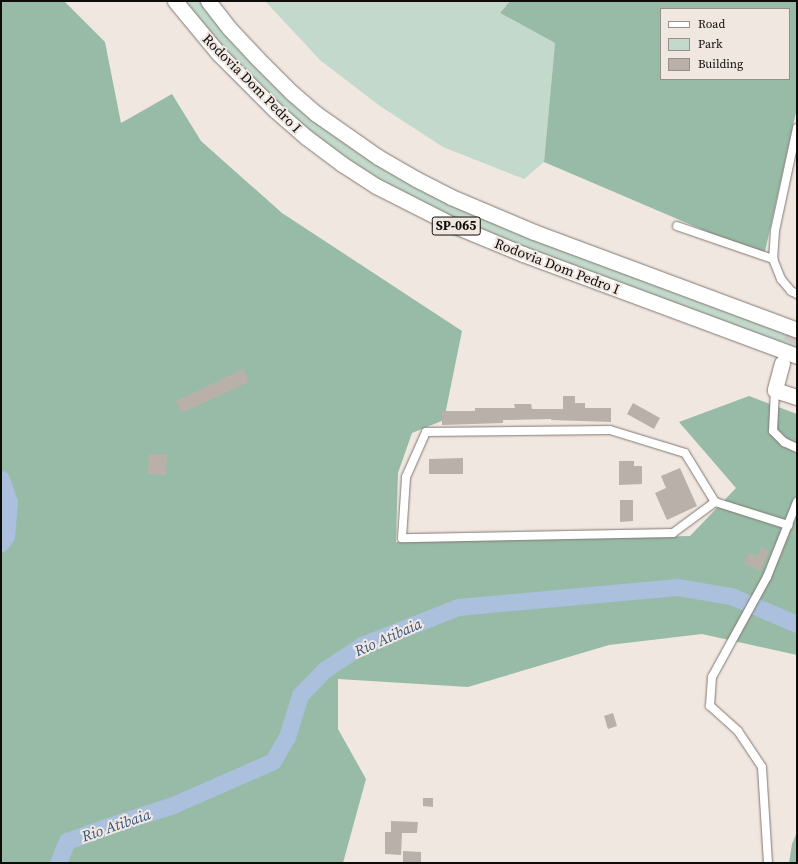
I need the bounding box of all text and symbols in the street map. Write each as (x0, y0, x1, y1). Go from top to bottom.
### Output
legend (660, 8, 790, 80)
text: Road (698, 16, 725, 32)
street label: Rodovia Dom Pedro I (199, 30, 305, 136)
text: Park (698, 36, 723, 52)
text: Building (698, 56, 743, 72)
road number: SP-065 (431, 215, 481, 237)
street label: Rodovia Dom Pedro I (492, 234, 622, 298)
water label: Rio Atibaia (352, 614, 424, 660)
water label: Rio Atibaia (79, 805, 153, 845)

